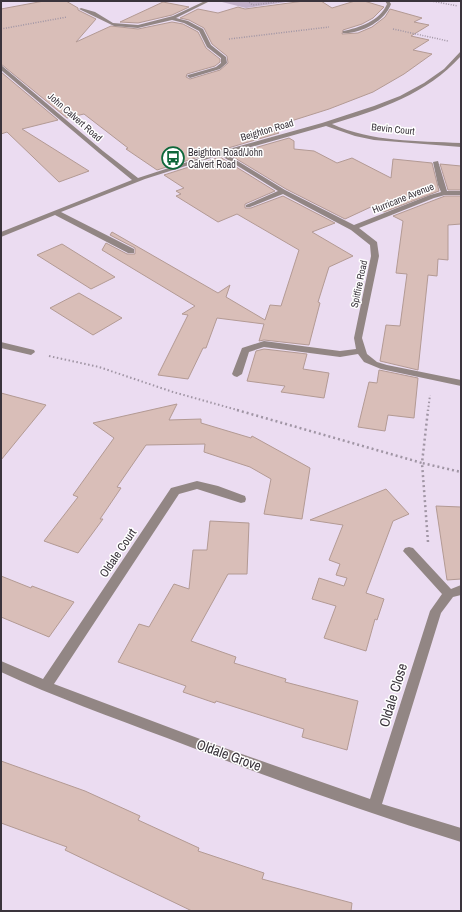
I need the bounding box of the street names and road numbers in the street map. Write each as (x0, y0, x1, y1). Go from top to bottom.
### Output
street label: John Calvert Road (45, 90, 105, 144)
street label: Beighton Road (239, 116, 295, 144)
street label: Bevin Court (371, 120, 416, 138)
street label: Hurricane Avenue (370, 180, 436, 216)
street label: Spitfire Road (348, 259, 370, 309)
street label: Oldale Court (96, 525, 140, 580)
street label: Oldale Close (375, 661, 411, 729)
street label: Oldale Grove (194, 735, 264, 775)

